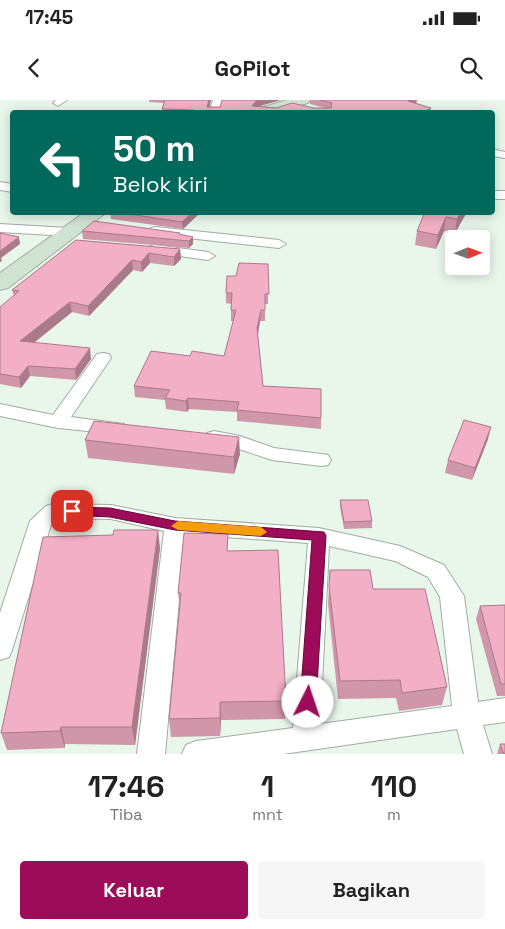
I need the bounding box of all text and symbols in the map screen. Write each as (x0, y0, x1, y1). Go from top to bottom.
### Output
text: 17:45 (25, 5, 73, 30)
icon: back (20, 54, 48, 82)
text: GoPilot (214, 54, 291, 82)
icon: search (457, 54, 485, 82)
text: 50 m (113, 127, 195, 171)
icon: left (30, 130, 95, 195)
text: Belok kiri (113, 170, 208, 198)
north arrow (445, 230, 490, 275)
map controls (445, 230, 490, 275)
pin (51, 490, 93, 532)
icon: arrive (58, 497, 86, 525)
position arrow (281, 675, 333, 727)
text: 17:46 (88, 767, 164, 806)
text: 1 (261, 767, 274, 806)
text: 110 (371, 767, 417, 806)
text: Tiba (110, 804, 142, 825)
text: mnt (252, 804, 283, 825)
text: m (387, 804, 401, 825)
button: Keluar (20, 861, 248, 919)
button: Bagikan (258, 861, 485, 919)

